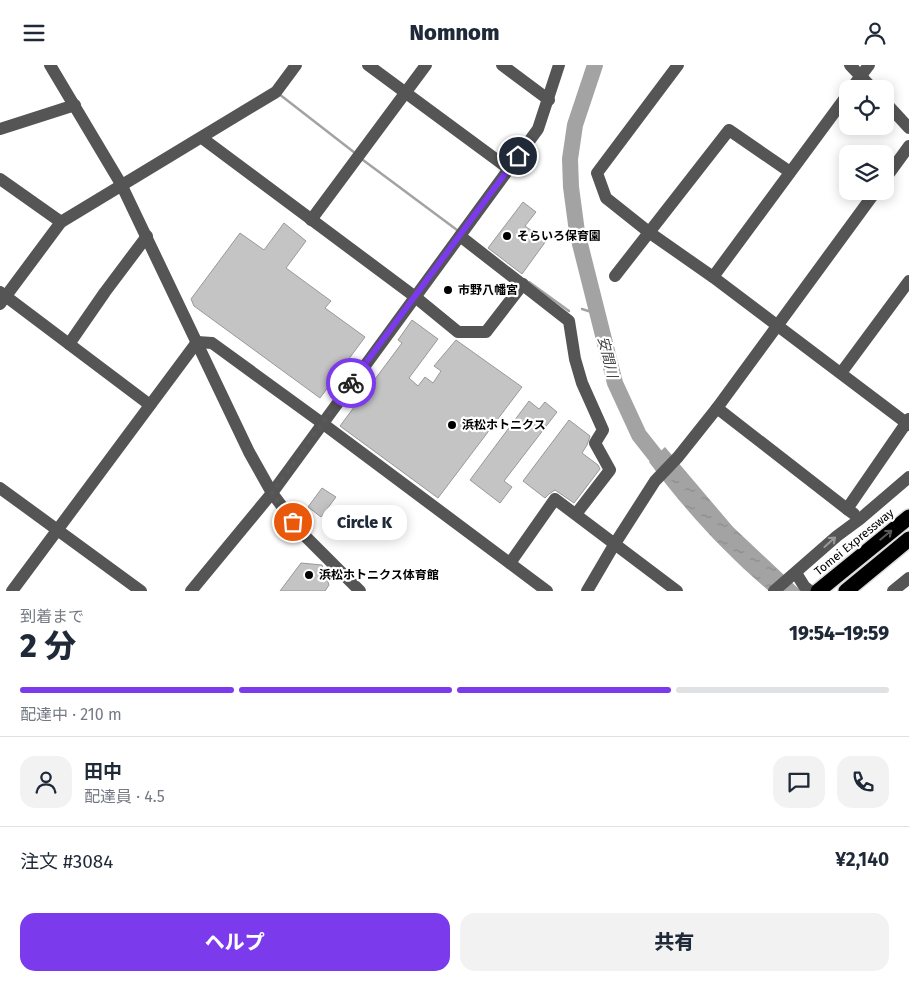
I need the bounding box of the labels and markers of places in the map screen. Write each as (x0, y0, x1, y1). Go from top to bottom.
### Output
pin (497, 135, 539, 177)
place label: そらいろ保育園 (517, 229, 601, 243)
marker: そらいろ保育園 (501, 230, 513, 242)
place label: 市野八幡宮 (458, 283, 518, 297)
marker: 市野八幡宮 (442, 284, 454, 296)
place label: 浜松ホトニクス (462, 418, 546, 432)
marker: 浜松ホトニクス (446, 419, 458, 431)
pin (272, 501, 314, 543)
callout: Circle K (323, 505, 408, 539)
place label: 浜松ホトニクス体育館 (319, 568, 439, 582)
marker: 浜松ホトニクス体育館 (303, 569, 315, 581)

